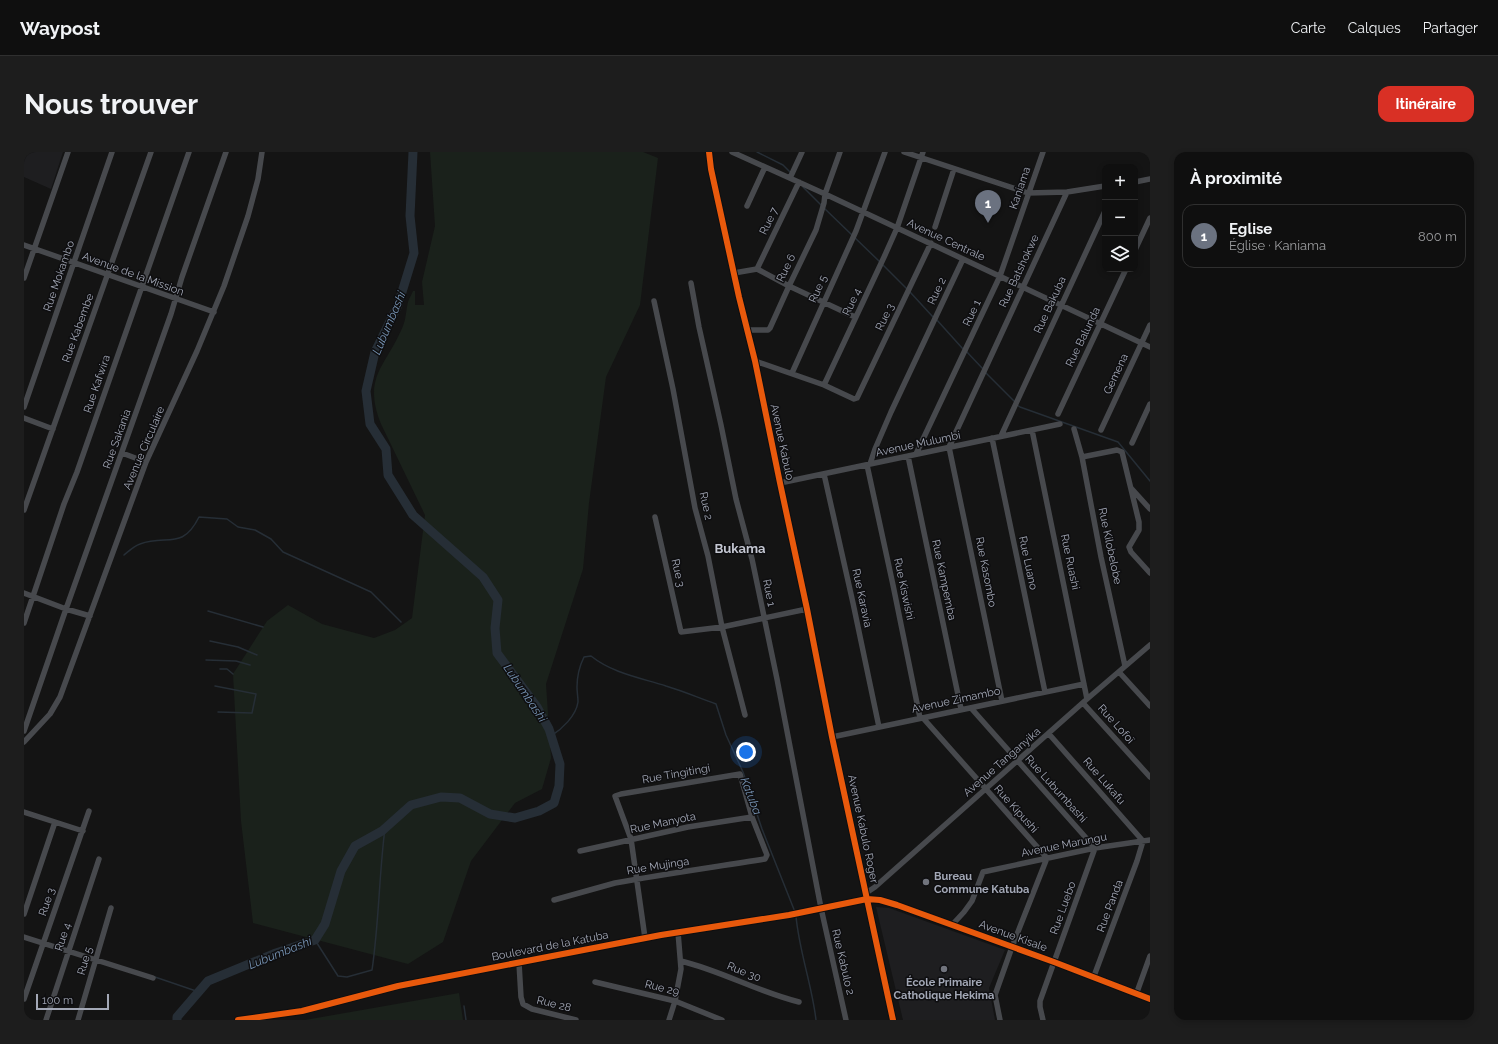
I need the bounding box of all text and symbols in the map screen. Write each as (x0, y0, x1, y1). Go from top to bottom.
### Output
text: Waypost (20, 17, 100, 39)
text: Carte (1291, 20, 1326, 36)
text: Calques (1348, 20, 1401, 36)
text: Partager (1423, 20, 1478, 36)
button: Itinéraire (1378, 86, 1474, 122)
text: Nous trouver (24, 88, 198, 121)
map controls (1102, 164, 1138, 272)
button: + (1102, 164, 1138, 200)
street label: Kaniama (1007, 165, 1033, 211)
text: À proximité (1190, 168, 1282, 188)
pin: 1 (975, 190, 1001, 223)
button: − (1102, 200, 1138, 236)
street label: Rue 7 (757, 205, 781, 237)
street label: Avenue Centrale (905, 216, 988, 264)
text: Eglise (1229, 220, 1272, 238)
text: 1 (1201, 229, 1207, 244)
text: 800 m (1418, 229, 1457, 244)
street label: Rue Batshokwe (996, 232, 1042, 310)
button: layers (1102, 236, 1138, 272)
street label: Rue Mokambo (41, 238, 77, 313)
text: Église · Kaniama (1229, 238, 1326, 253)
street label: Avenue de la Mission (80, 250, 186, 298)
street label: Rue 6 (774, 252, 798, 284)
street label: Rue 5 (806, 273, 830, 305)
street label: Rue Bakuba (1031, 274, 1069, 336)
street label: Rue 2 (925, 275, 949, 307)
street label: Rue 4 (840, 286, 864, 318)
water label: Lubumbashi (369, 289, 409, 357)
street label: Rue Kabembe (59, 291, 97, 364)
street label: Rue 1 (960, 297, 984, 328)
street label: Rue 3 (873, 301, 897, 333)
street label: Rue Balunda (1063, 305, 1103, 369)
street label: Gemena (1101, 352, 1131, 396)
street label: Rue Kafwira (81, 353, 113, 415)
street label: Avenue Kabulo (768, 403, 796, 482)
street label: Avenue Circulaire (121, 404, 168, 492)
street label: Rue Sakania (100, 408, 134, 470)
street label: Avenue Mulumbi (874, 429, 962, 459)
street label: Rue 2 (697, 491, 715, 522)
street label: Rue Kilobelobe (1096, 507, 1125, 586)
street label: Rue Ruashi (1058, 533, 1082, 591)
street label: Rue Luano (1016, 535, 1040, 592)
street label: Rue Kasombo (973, 536, 999, 609)
street label: Rue Kampemba (929, 538, 959, 622)
district label: Bukama (714, 541, 766, 556)
street label: Rue Kiswishi (891, 557, 917, 621)
street label: Rue 3 (669, 558, 687, 589)
street label: Rue Karavia (849, 567, 875, 629)
street label: Rue 1 (760, 578, 778, 608)
water label: Lubumbashi (500, 661, 550, 725)
street label: Avenue Zimambo (911, 684, 1002, 716)
street label: Rue Lofoï (1095, 702, 1137, 747)
street label: Avenue Tanganyika (961, 725, 1043, 799)
your location (736, 742, 756, 762)
street label: Rue Lubumbashi (1022, 753, 1090, 825)
street label: Rue Lukafu (1080, 755, 1128, 807)
street label: Rue Tingitingi (641, 762, 711, 786)
street label: Avenue Kabulo Roger (845, 773, 881, 885)
water label: Katuba (737, 775, 765, 817)
street label: Rue Kipushi (991, 782, 1041, 836)
street label: Rue Manyota (629, 810, 697, 836)
street label: Avenue Marungu (1020, 830, 1108, 860)
street label: Rue Mujinga (626, 855, 690, 877)
place label: Bureau Commune Katuba (934, 870, 1029, 896)
marker: Bureau Commune Katuba (921, 877, 931, 887)
street label: Rue Panda (1094, 878, 1126, 934)
street label: Rue Luebo (1047, 879, 1079, 936)
street label: Rue 3 (36, 886, 58, 918)
street label: Avenue Kisale (977, 918, 1049, 955)
street label: Rue 4 (52, 921, 74, 953)
street label: Boulevard de la Katuba (490, 928, 610, 964)
street label: Rue Kabulo 2 (829, 928, 857, 997)
water label: Lubumbashi (246, 934, 314, 972)
street label: Rue 5 (75, 945, 95, 977)
street label: Rue 30 (725, 959, 763, 985)
marker: École Primaire Catholique Hekima (939, 964, 949, 974)
place label: École Primaire Catholique Hekima (894, 975, 994, 1002)
street label: Rue 29 (643, 977, 681, 999)
scale bar (36, 992, 109, 1011)
street label: Rue 28 (535, 993, 573, 1015)
text: 100 m (42, 994, 73, 1007)

